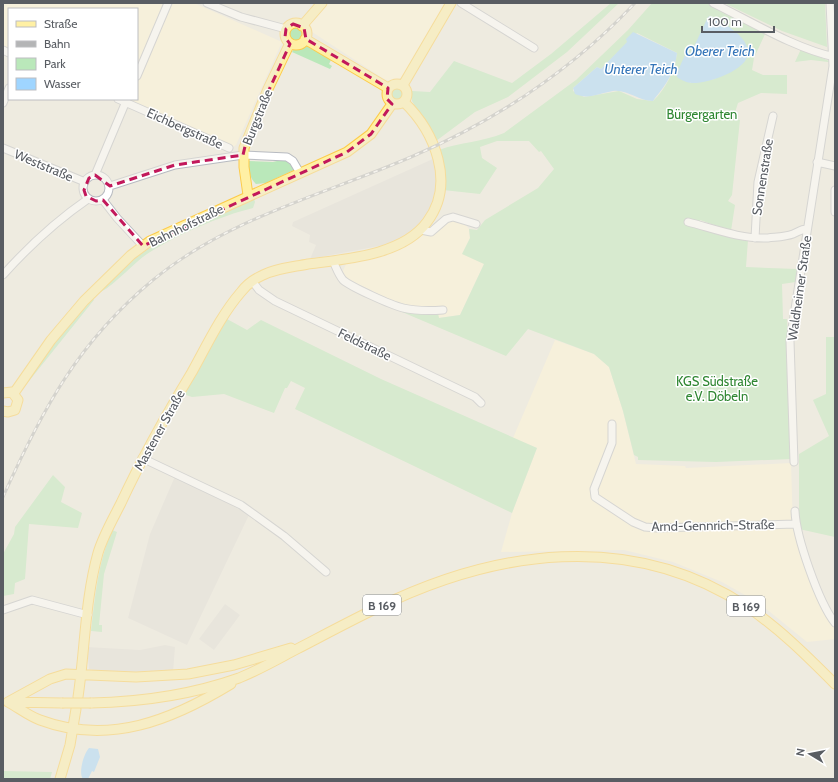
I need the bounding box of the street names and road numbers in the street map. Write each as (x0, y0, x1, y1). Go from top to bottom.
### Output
street label: Burgstraße (239, 86, 276, 147)
street label: Eichbergstraße (144, 104, 226, 152)
street label: Sonnenstraße (748, 137, 776, 216)
street label: Weststraße (12, 145, 76, 185)
street label: Bahnhofstraße (146, 200, 226, 250)
street label: Waldheimer Straße (784, 234, 814, 342)
street label: Feldstraße (336, 324, 395, 364)
street label: Mastener Straße (130, 386, 188, 473)
street label: Arnd-Gennrich-Straße (651, 516, 775, 534)
road number: B 169 (363, 595, 401, 615)
road number: B 169 (727, 596, 765, 616)

